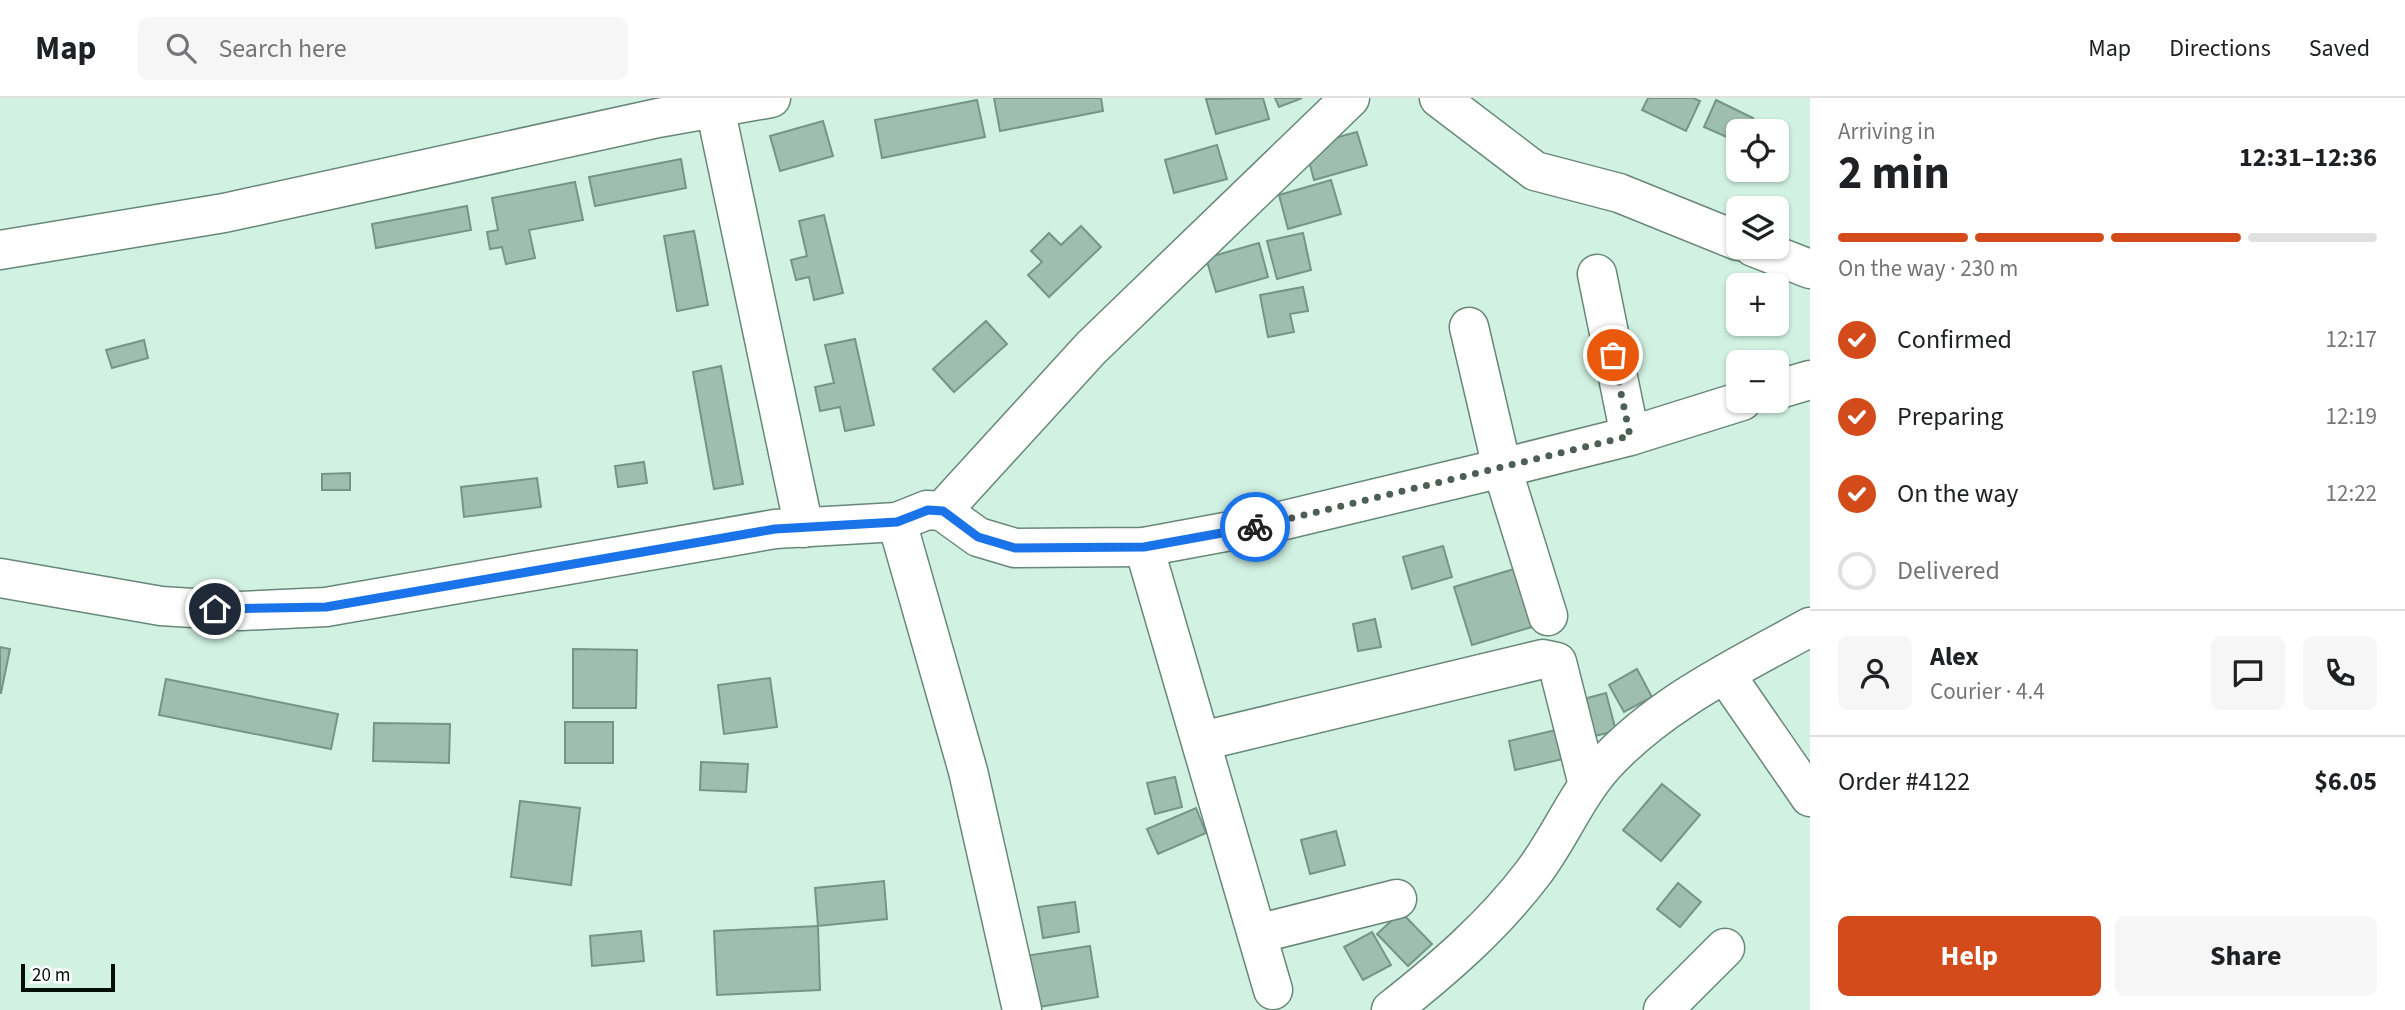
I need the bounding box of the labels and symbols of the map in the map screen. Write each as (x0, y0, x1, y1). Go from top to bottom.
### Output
pin (1583, 325, 1643, 385)
courier (1220, 492, 1290, 562)
pin (185, 579, 245, 639)
scale bar (21, 961, 116, 993)

